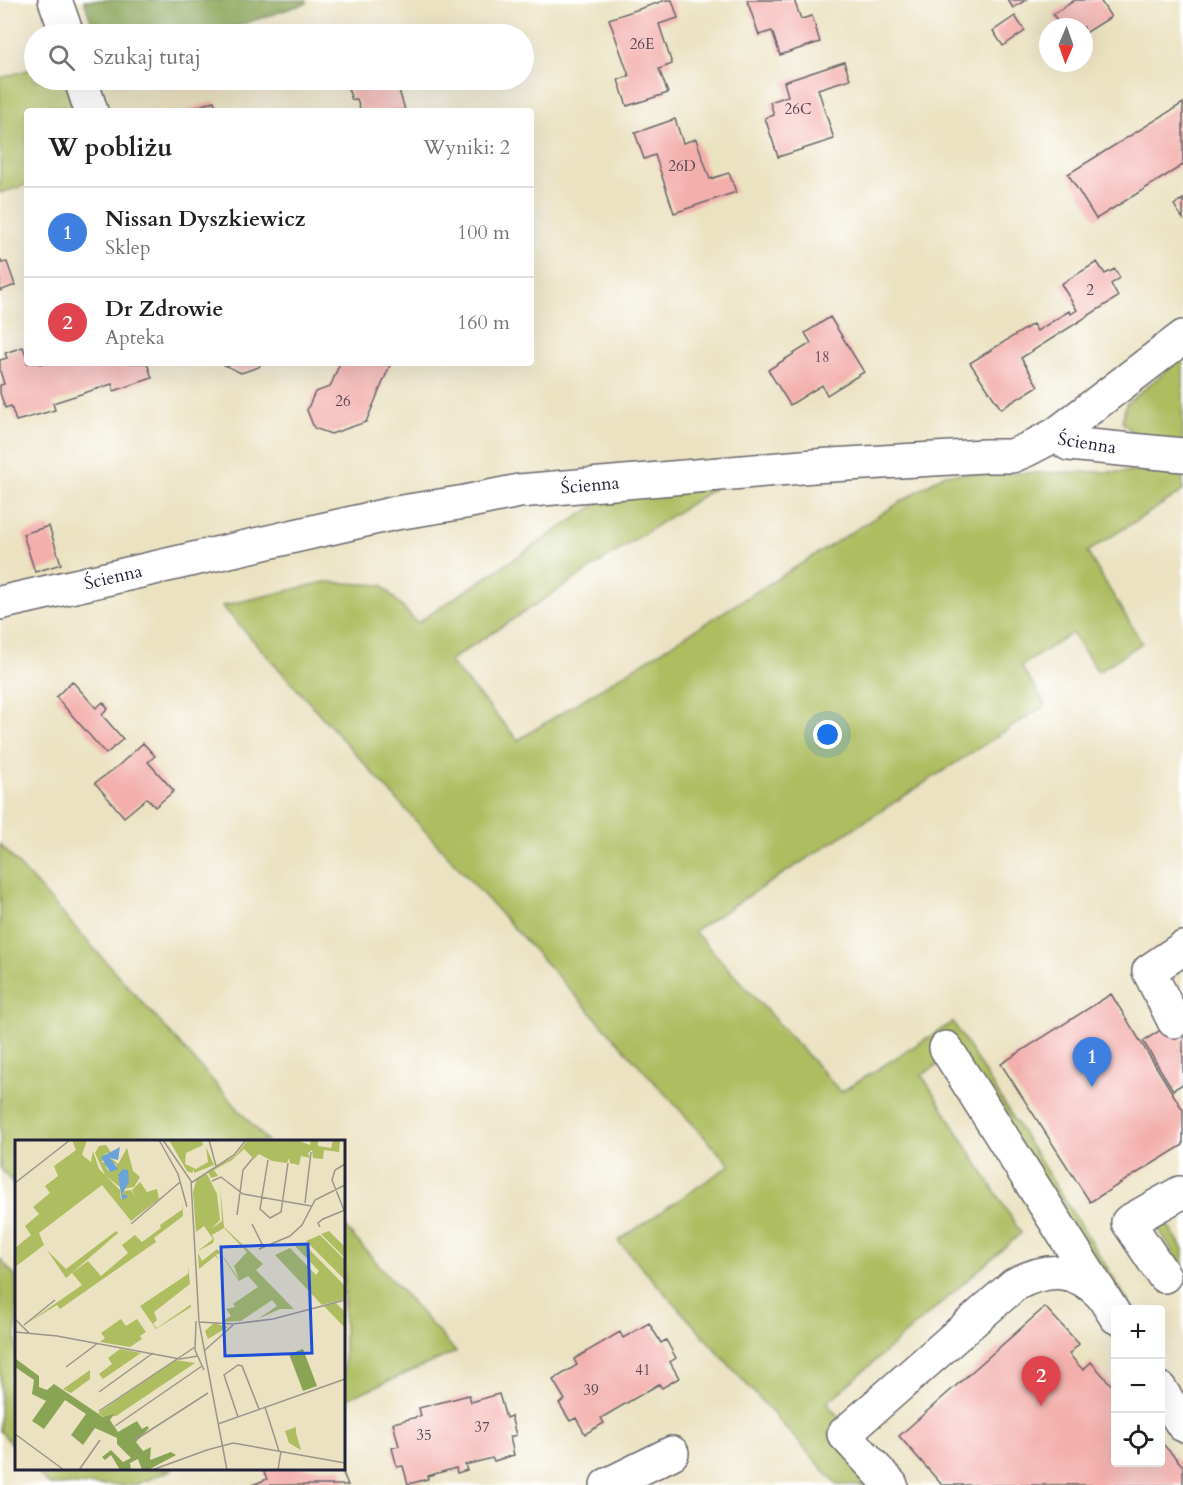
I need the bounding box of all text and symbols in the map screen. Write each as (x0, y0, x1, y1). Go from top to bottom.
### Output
north arrow (1039, 18, 1093, 72)
search box (24, 24, 534, 90)
house number: 26E (630, 34, 654, 54)
icon: search (45, 41, 78, 74)
text: Szukaj tutaj (93, 42, 201, 72)
house number: 26C (785, 99, 811, 119)
text: W pobliżu (48, 130, 173, 165)
text: Wyniki: 2 (423, 134, 510, 161)
house number: 26D (668, 156, 696, 176)
text: Nissan Dyszkiewicz (105, 204, 306, 234)
text: 1 (62, 219, 73, 246)
text: 100 m (457, 219, 510, 246)
text: Sklep (105, 234, 151, 261)
house number: 2 (1086, 280, 1094, 300)
text: Dr Zdrowie (105, 294, 223, 324)
text: 2 (62, 309, 73, 336)
text: 160 m (457, 309, 510, 336)
text: Apteka (105, 324, 165, 351)
house number: 18 (814, 347, 830, 367)
house number: 26 (335, 391, 351, 411)
street label: Ścienna (1056, 427, 1118, 460)
street label: Ścienna (560, 470, 621, 501)
street label: Ścienna (82, 559, 145, 596)
your location (813, 720, 842, 749)
pin: 1 (1072, 1038, 1112, 1087)
inset map (15, 1140, 345, 1470)
map controls (1111, 1305, 1165, 1467)
button: + (1111, 1305, 1165, 1359)
pin: 2 (1022, 1356, 1060, 1406)
button: − (1111, 1359, 1165, 1413)
house number: 41 (635, 1360, 651, 1380)
house number: 39 (583, 1380, 599, 1400)
button: locate (1111, 1413, 1165, 1467)
house number: 37 (474, 1417, 490, 1437)
house number: 35 (416, 1425, 432, 1445)

